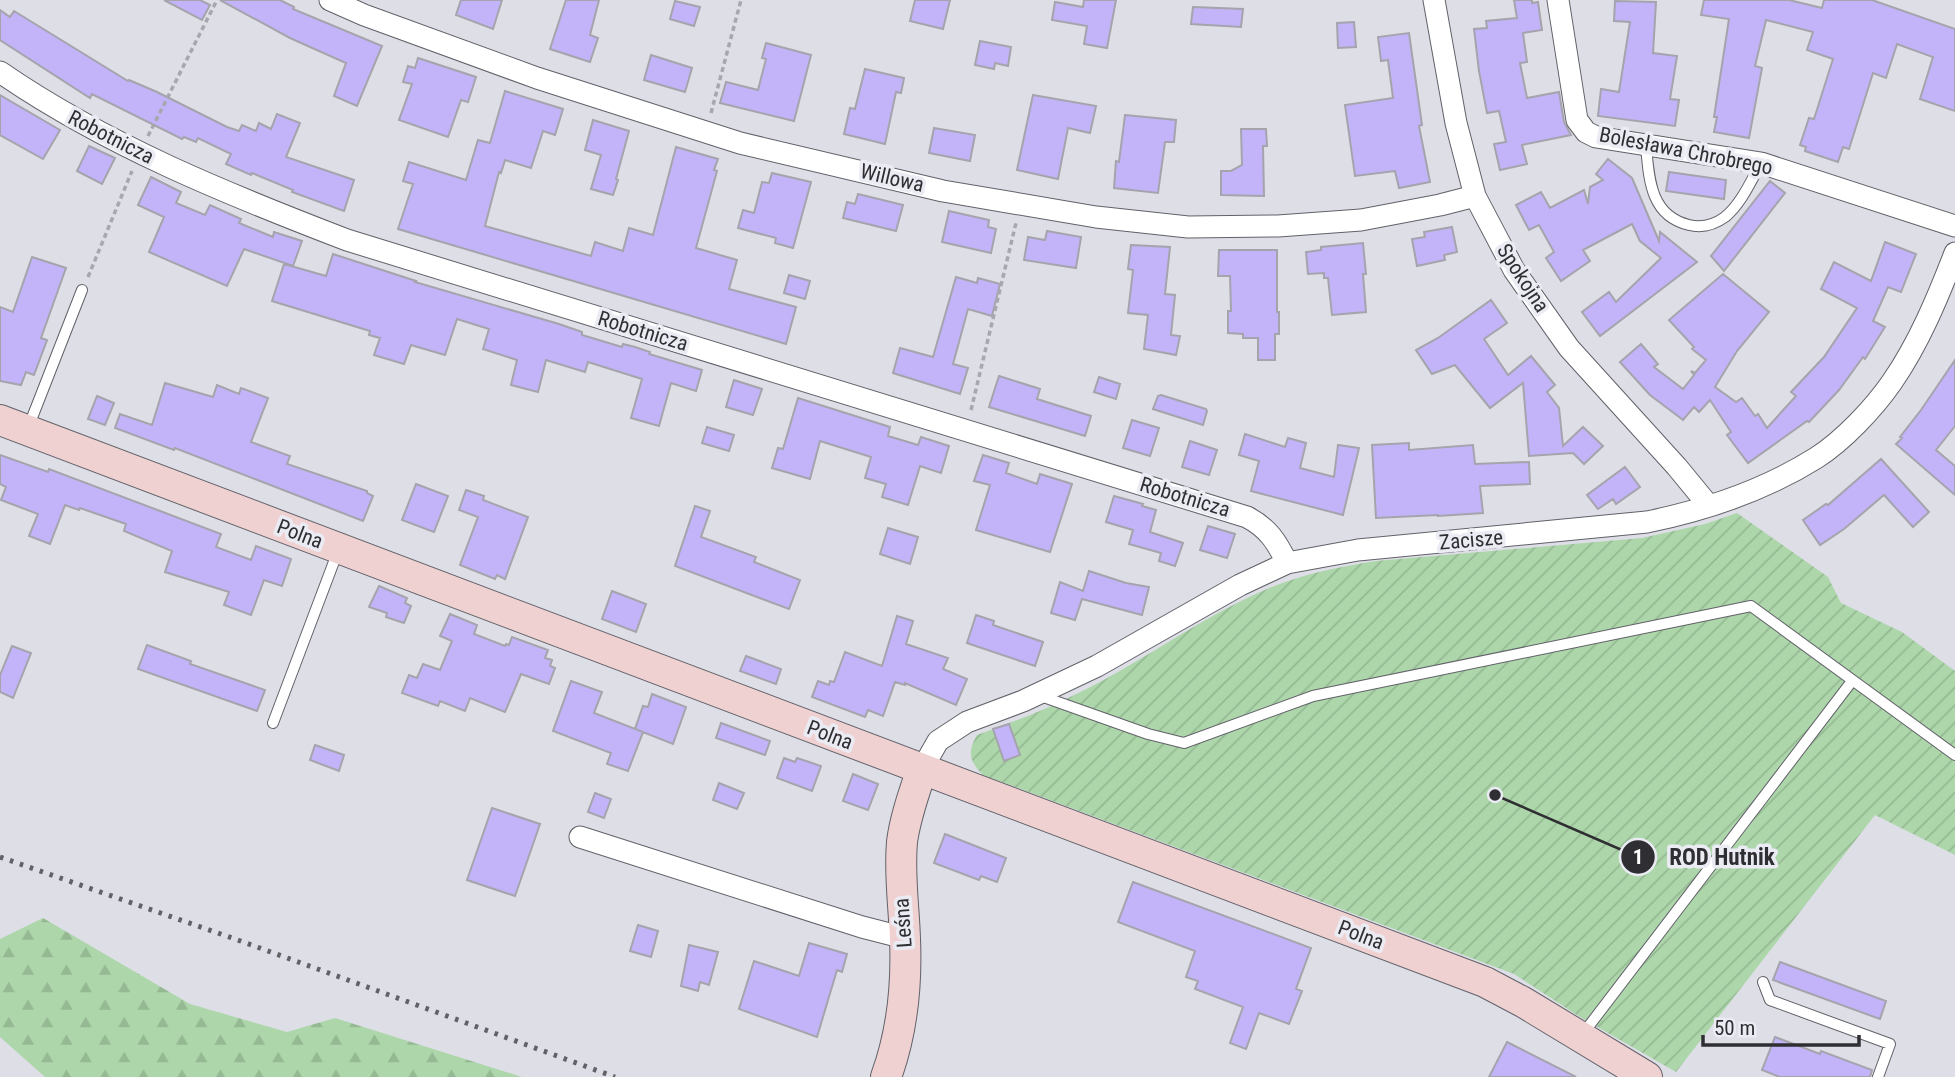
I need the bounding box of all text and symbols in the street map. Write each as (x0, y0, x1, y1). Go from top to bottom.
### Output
street label: Robotnicza (64, 105, 158, 169)
street label: Bolesława Chrobrego (1597, 122, 1775, 180)
street label: Willowa (858, 159, 926, 197)
street label: Spokojna (1492, 239, 1554, 317)
street label: Robotnicza (595, 306, 691, 356)
street label: Robotnicza (1137, 472, 1233, 522)
street label: Polna (274, 514, 326, 554)
street label: Zacisze (1438, 525, 1504, 555)
street label: Polna (804, 715, 856, 755)
callout: ROD Hutnik (1620, 835, 1789, 879)
text: ROD Hutnik (1669, 844, 1776, 871)
text: 1 (1633, 845, 1643, 869)
street label: Leśna (889, 897, 917, 949)
street label: Polna (1335, 915, 1387, 955)
scale bar (1703, 1004, 1859, 1048)
text: 50 m (1714, 1016, 1755, 1040)

